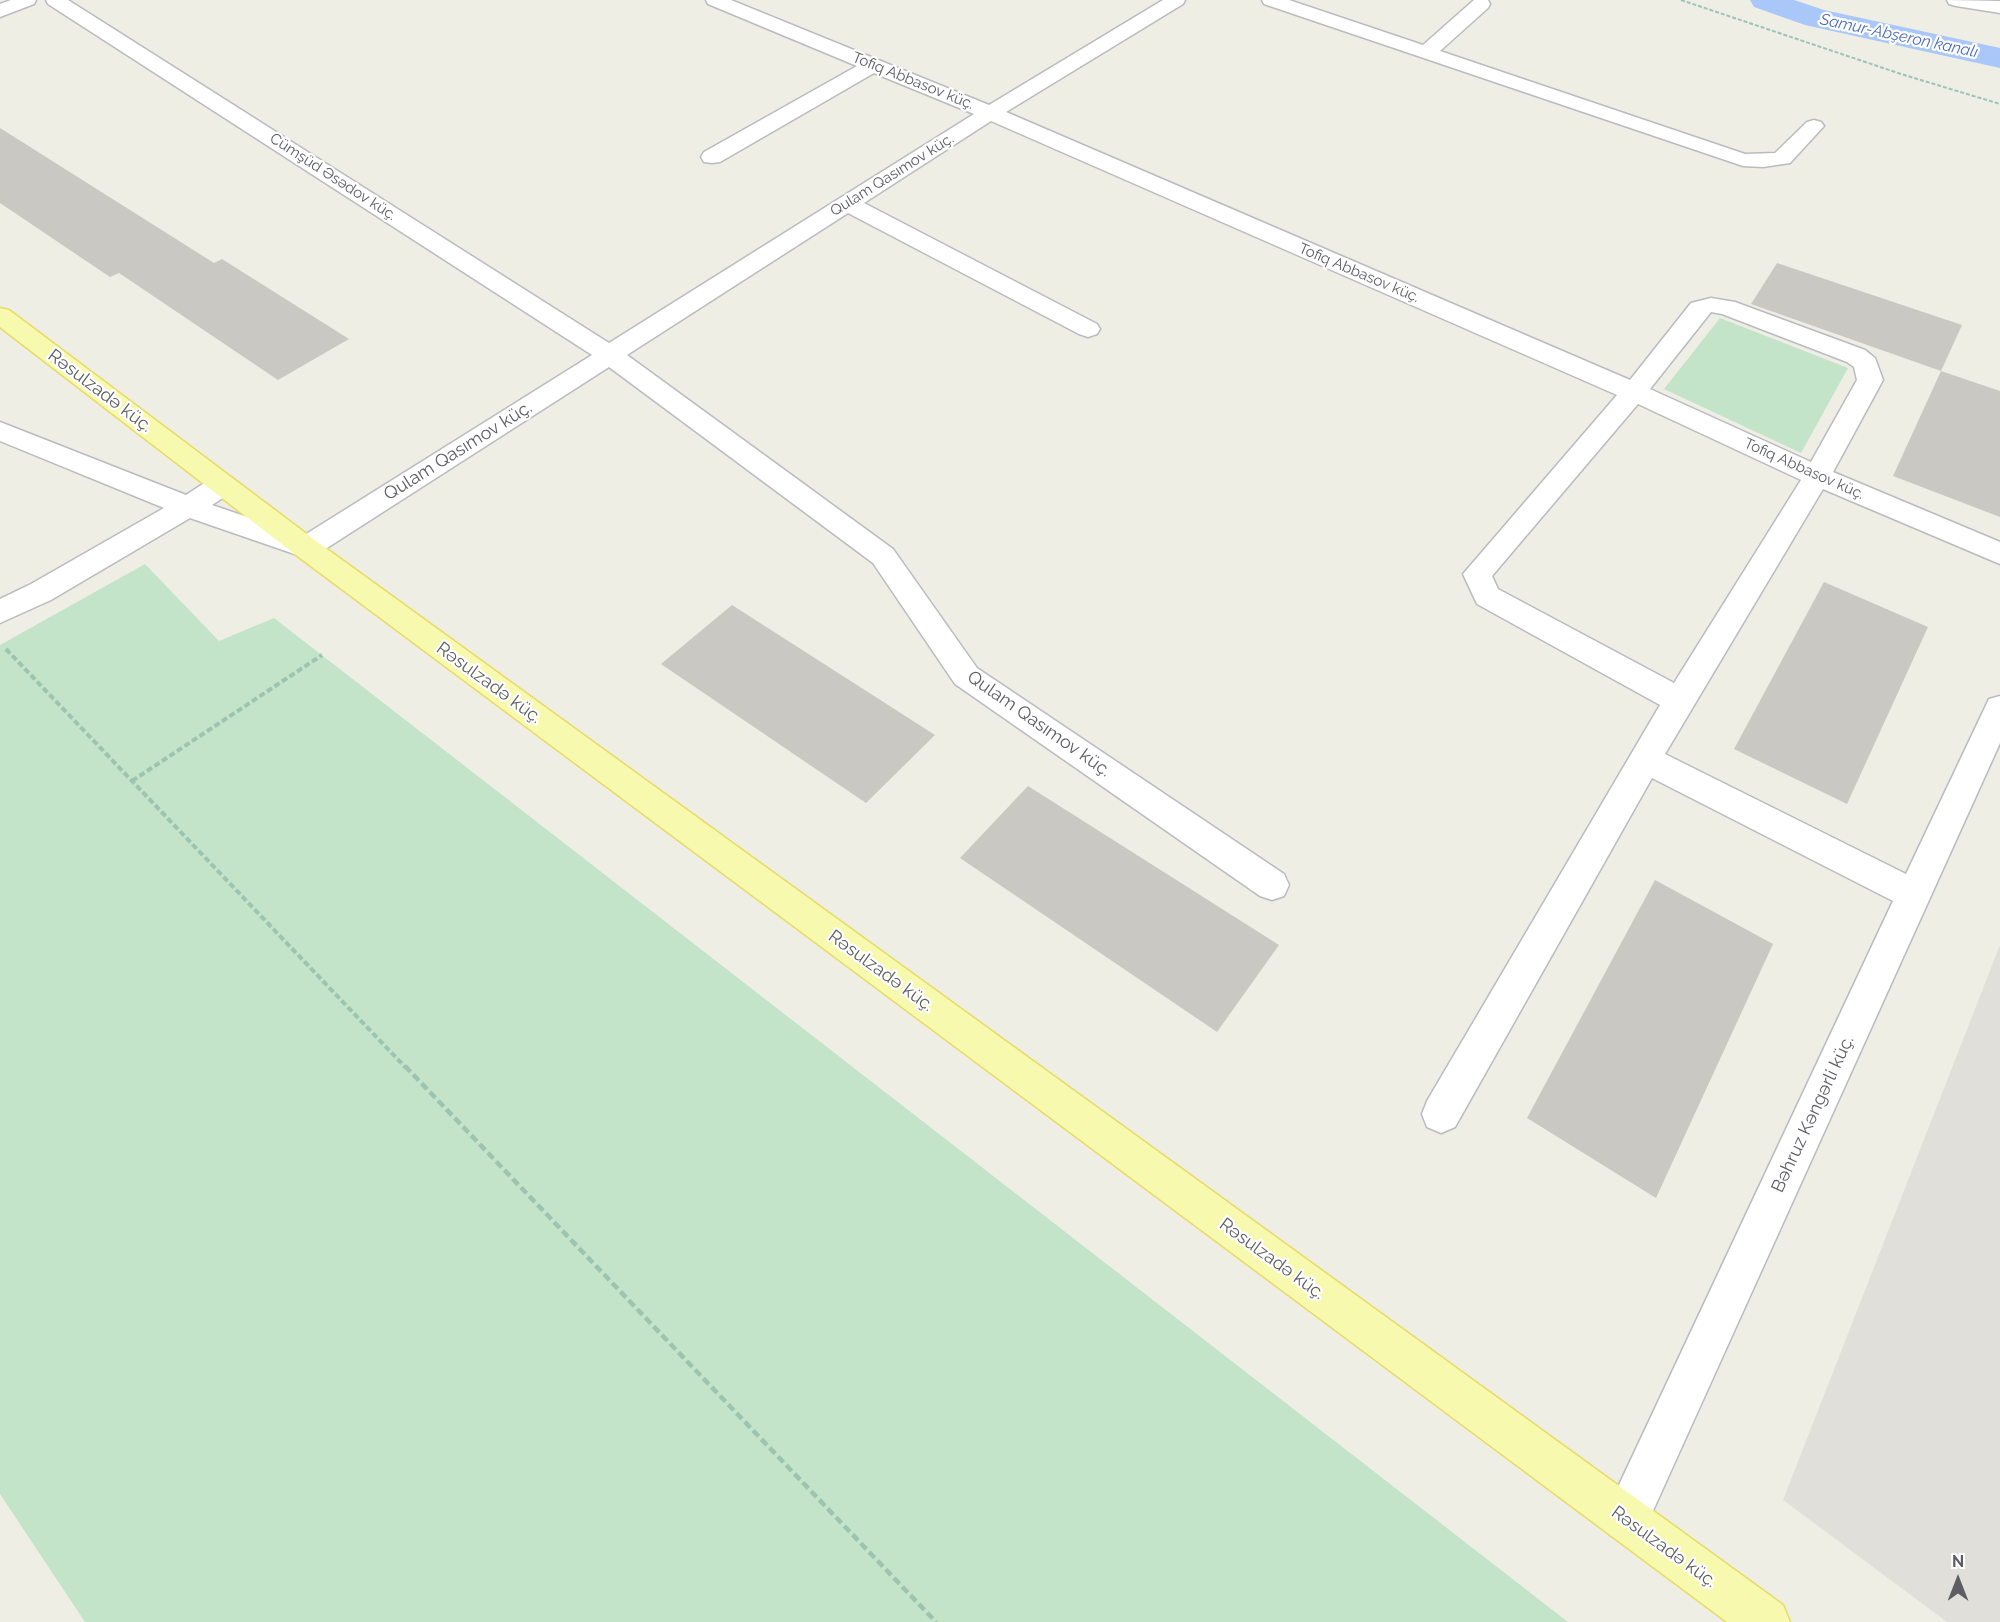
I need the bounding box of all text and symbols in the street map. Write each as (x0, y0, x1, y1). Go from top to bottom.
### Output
water label: Samur-Abşeron kanalı (1818, 10, 1980, 62)
street label: Tofiq Abbasov küç. (850, 48, 976, 114)
street label: Cümşüd Əsədov küç. (266, 129, 400, 225)
street label: Qulam Qasımov küç. (827, 130, 957, 220)
street label: Tofiq Abbasov küç. (1296, 239, 1422, 307)
street label: Rəsulzadə küç. (44, 345, 156, 437)
street label: Qulam Qasımov küç. (380, 397, 536, 505)
street label: Tofiq Abbasov küç. (1741, 434, 1867, 504)
street label: Rəsulzadə küç. (432, 638, 546, 728)
street label: Qulam Qasımov küç. (963, 666, 1115, 782)
street label: Rəsulzadə küç. (824, 926, 938, 1016)
street label: Bəhruz Kəngərli küç. (1767, 1032, 1859, 1196)
street label: Rəsulzadə küç. (1215, 1214, 1329, 1304)
street label: Rəsulzadə küç. (1607, 1502, 1721, 1592)
north arrow (1928, 1550, 1988, 1610)
text: N (1952, 1552, 1964, 1571)

